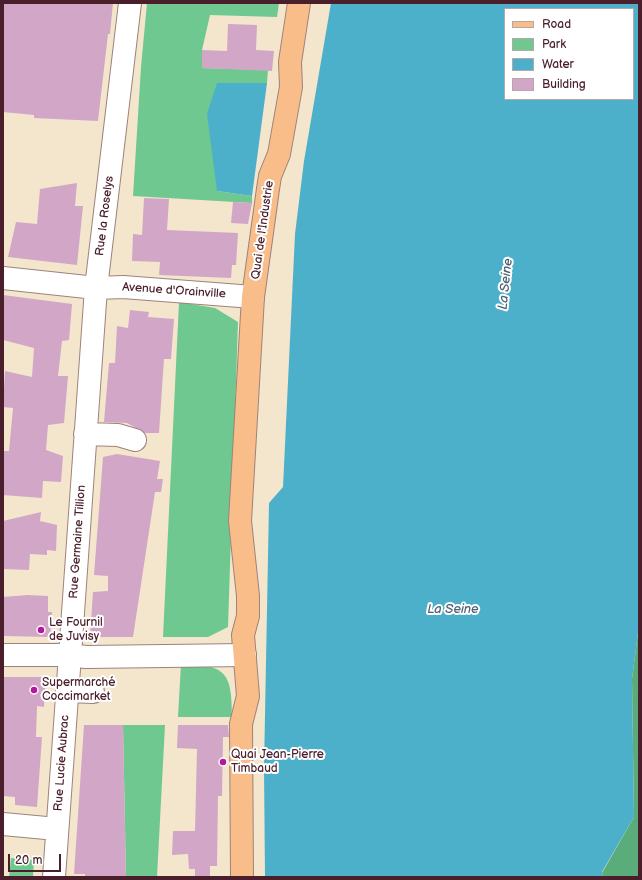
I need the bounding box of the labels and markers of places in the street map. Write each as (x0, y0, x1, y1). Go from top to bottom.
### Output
place label: Le Fournil de Juvisy (49, 616, 103, 644)
marker: Le Fournil de Juvisy (36, 625, 46, 635)
place label: Supermarché Coccimarket (42, 676, 115, 704)
marker: Supermarché Coccimarket (29, 685, 39, 695)
place label: Quai Jean-Pierre Timbaud (231, 748, 324, 776)
marker: Quai Jean-Pierre Timbaud (218, 757, 228, 767)

